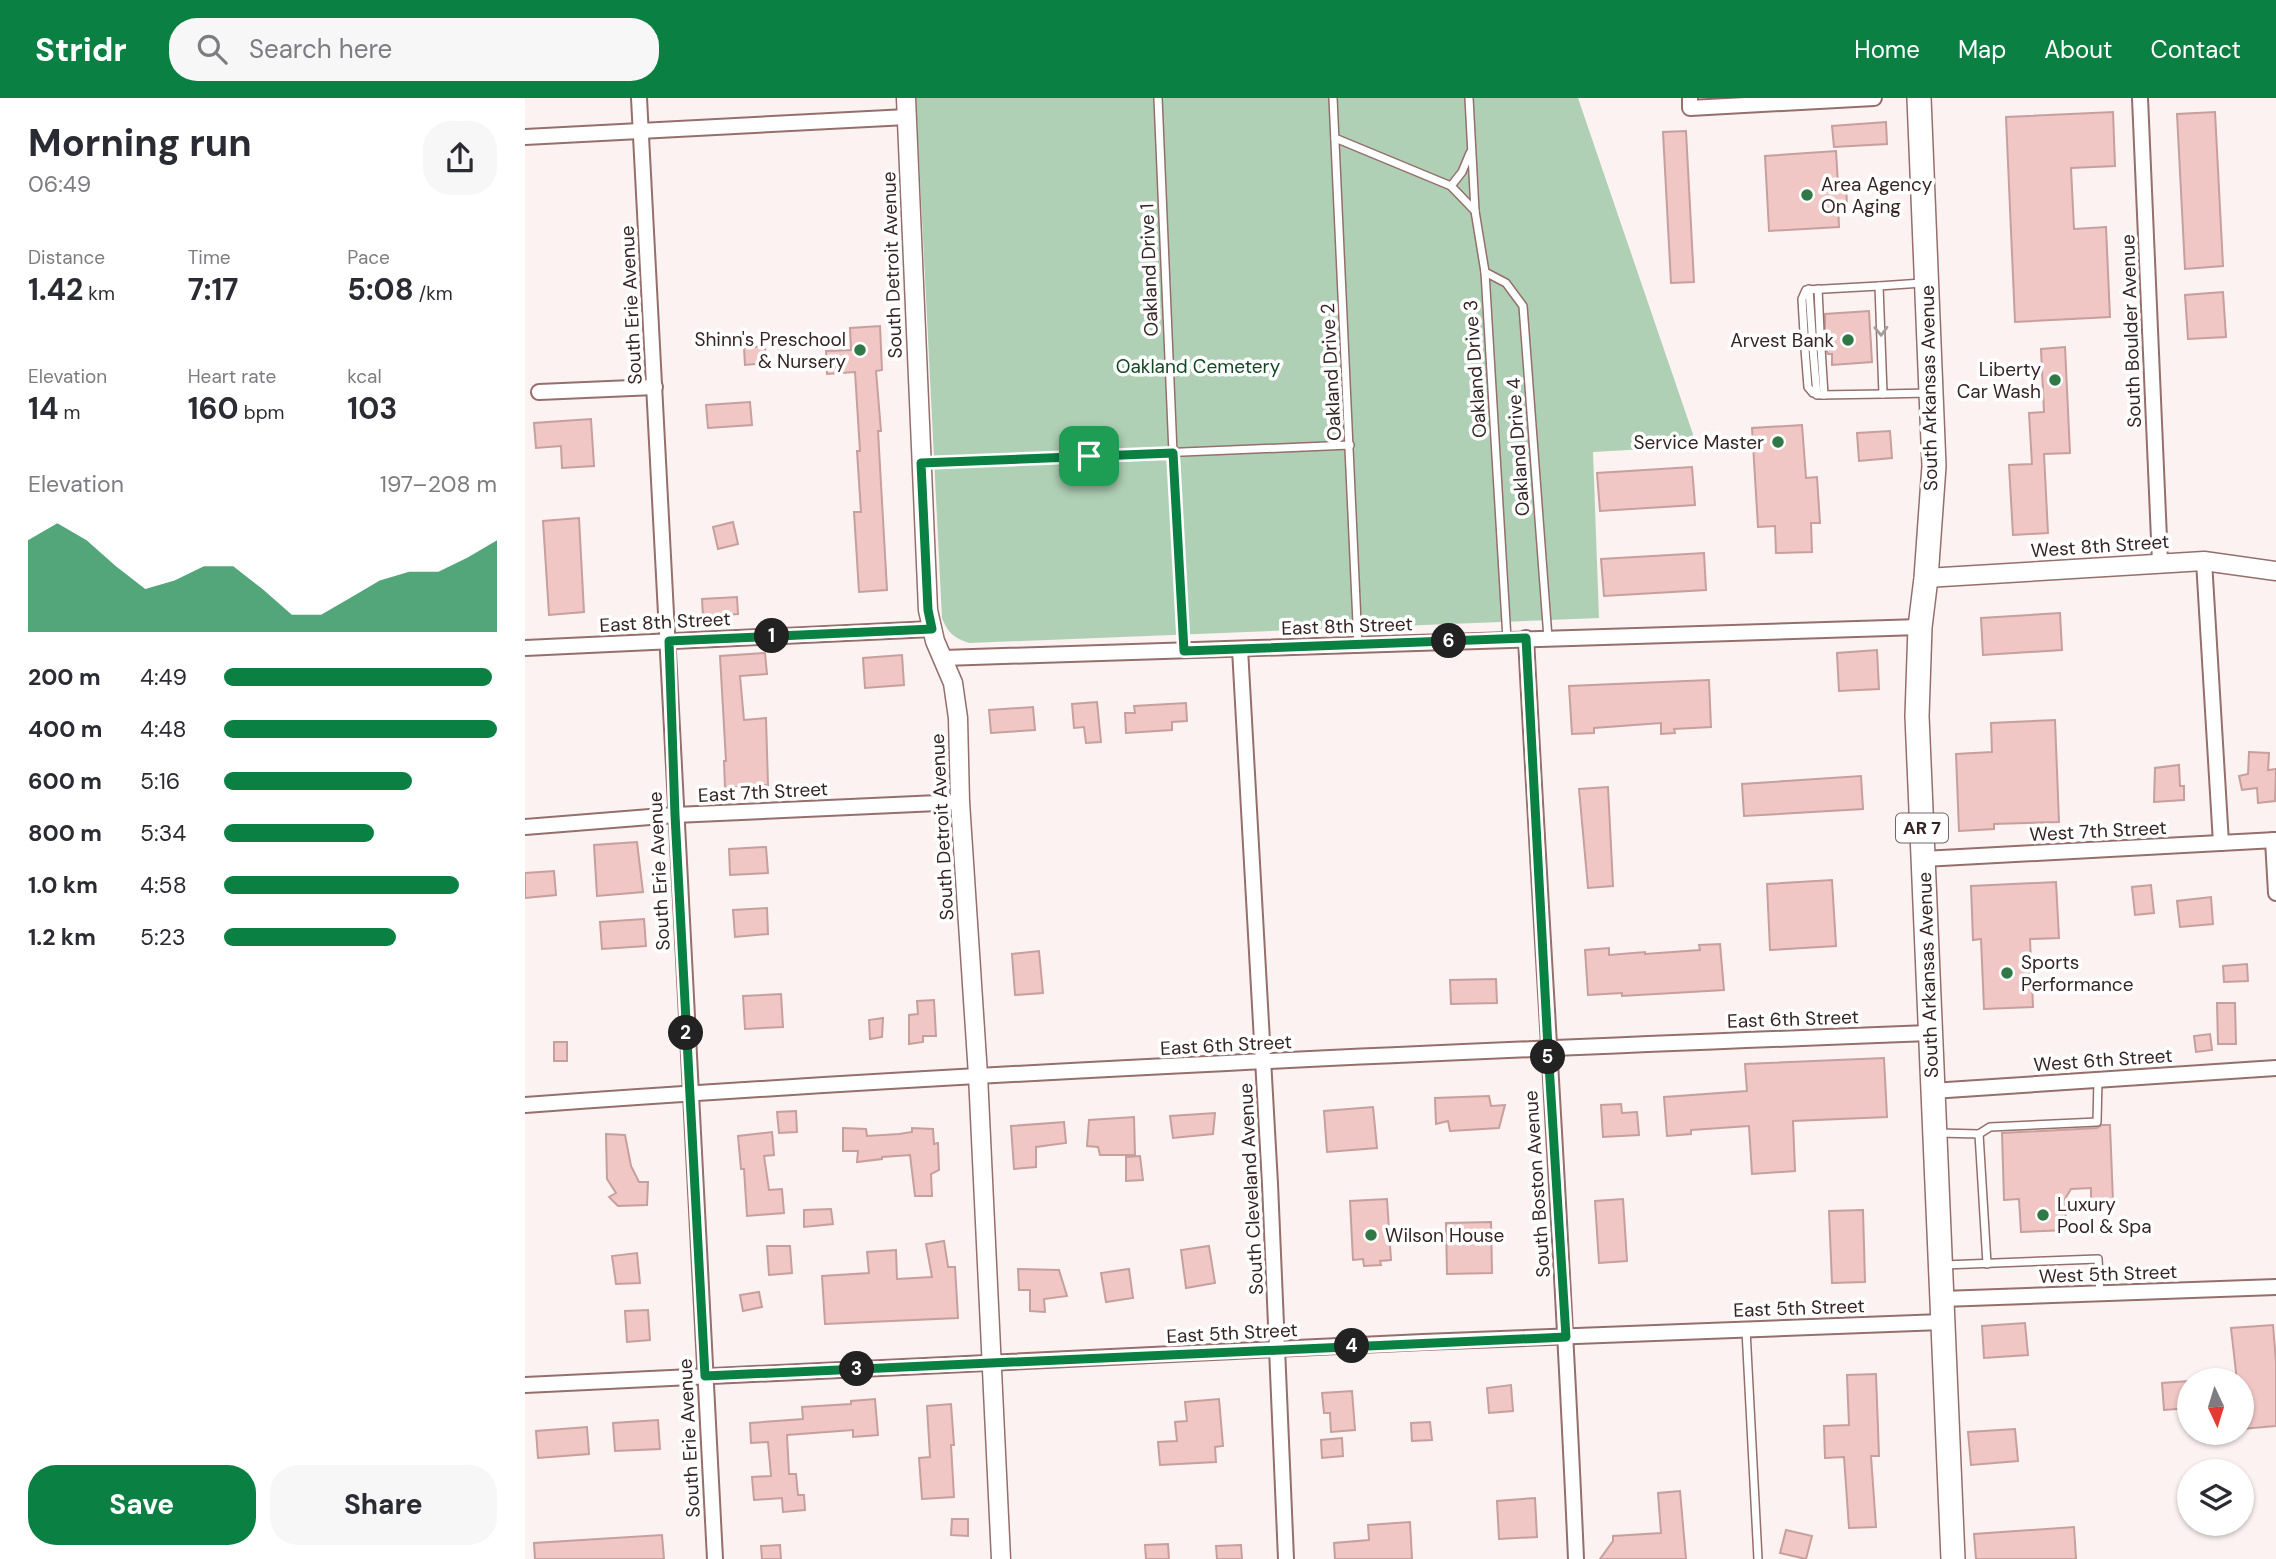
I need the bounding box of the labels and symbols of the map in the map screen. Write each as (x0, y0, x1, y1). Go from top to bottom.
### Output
street label: South Detroit Avenue (876, 171, 908, 359)
place label: Area Agency On Aging (1821, 172, 1933, 219)
marker: Area Agency On Aging (1799, 187, 1815, 203)
street label: Oakland Drive 1 (1134, 203, 1164, 337)
street label: South Erie Avenue (614, 225, 648, 385)
street label: South Boulder Avenue (2115, 234, 2147, 428)
street label: South Arkansas Avenue (1915, 285, 1943, 491)
street label: Oakland Drive 3 (1458, 299, 1492, 439)
street label: Oakland Drive 2 (1315, 302, 1347, 442)
one-way arrow (1873, 325, 1888, 336)
place label: Shinn's Preschool & Nursery (694, 327, 846, 374)
place label: Arvest Bank (1730, 328, 1834, 353)
marker: Arvest Bank (1840, 332, 1856, 348)
marker: Shinn's Preschool & Nursery (852, 342, 868, 358)
park label: Oakland Cemetery (1116, 354, 1281, 379)
place label: Liberty Car Wash (1957, 357, 2041, 404)
marker: Liberty Car Wash (2047, 372, 2063, 388)
street label: Oakland Drive 4 (1501, 377, 1535, 517)
pin (1059, 426, 1119, 486)
place label: Service Master (1633, 430, 1764, 455)
marker: Service Master (1770, 434, 1786, 450)
street label: West 8th Street (2030, 529, 2170, 563)
street label: East 8th Street (599, 606, 731, 638)
street label: East 8th Street (1281, 611, 1413, 641)
pin: 1 (755, 618, 789, 654)
pin: 6 (1431, 624, 1467, 658)
street label: South Detroit Avenue (925, 733, 959, 921)
street label: East 7th Street (697, 776, 829, 808)
street label: South Erie Avenue (642, 791, 676, 951)
road number: AR 7 (1896, 814, 1948, 842)
street label: West 7th Street (2029, 815, 2167, 847)
street label: South Arkansas Avenue (1912, 872, 1944, 1078)
place label: Sports Performance (2021, 950, 2134, 997)
marker: Sports Performance (1999, 965, 2015, 981)
street label: East 6th Street (1727, 1004, 1859, 1034)
pin: 2 (669, 1016, 703, 1051)
street label: East 6th Street (1159, 1029, 1293, 1061)
pin: 5 (1531, 1040, 1565, 1074)
street label: West 6th Street (2033, 1043, 2173, 1077)
street label: South Cleveland Avenue (1233, 1082, 1269, 1296)
street label: South Boston Avenue (1518, 1090, 1556, 1278)
place label: Luxury Pool & Spa (2057, 1192, 2152, 1239)
marker: Luxury Pool & Spa (2035, 1207, 2051, 1223)
place label: Wilson House (1385, 1223, 1504, 1248)
marker: Wilson House (1363, 1227, 1379, 1243)
street label: West 5th Street (2038, 1259, 2178, 1289)
street label: East 5th Street (1733, 1293, 1865, 1323)
street label: East 5th Street (1166, 1317, 1298, 1349)
pin: 4 (1335, 1328, 1369, 1364)
pin: 3 (839, 1352, 875, 1386)
street label: South Erie Avenue (672, 1358, 706, 1518)
north arrow (2177, 1368, 2254, 1446)

